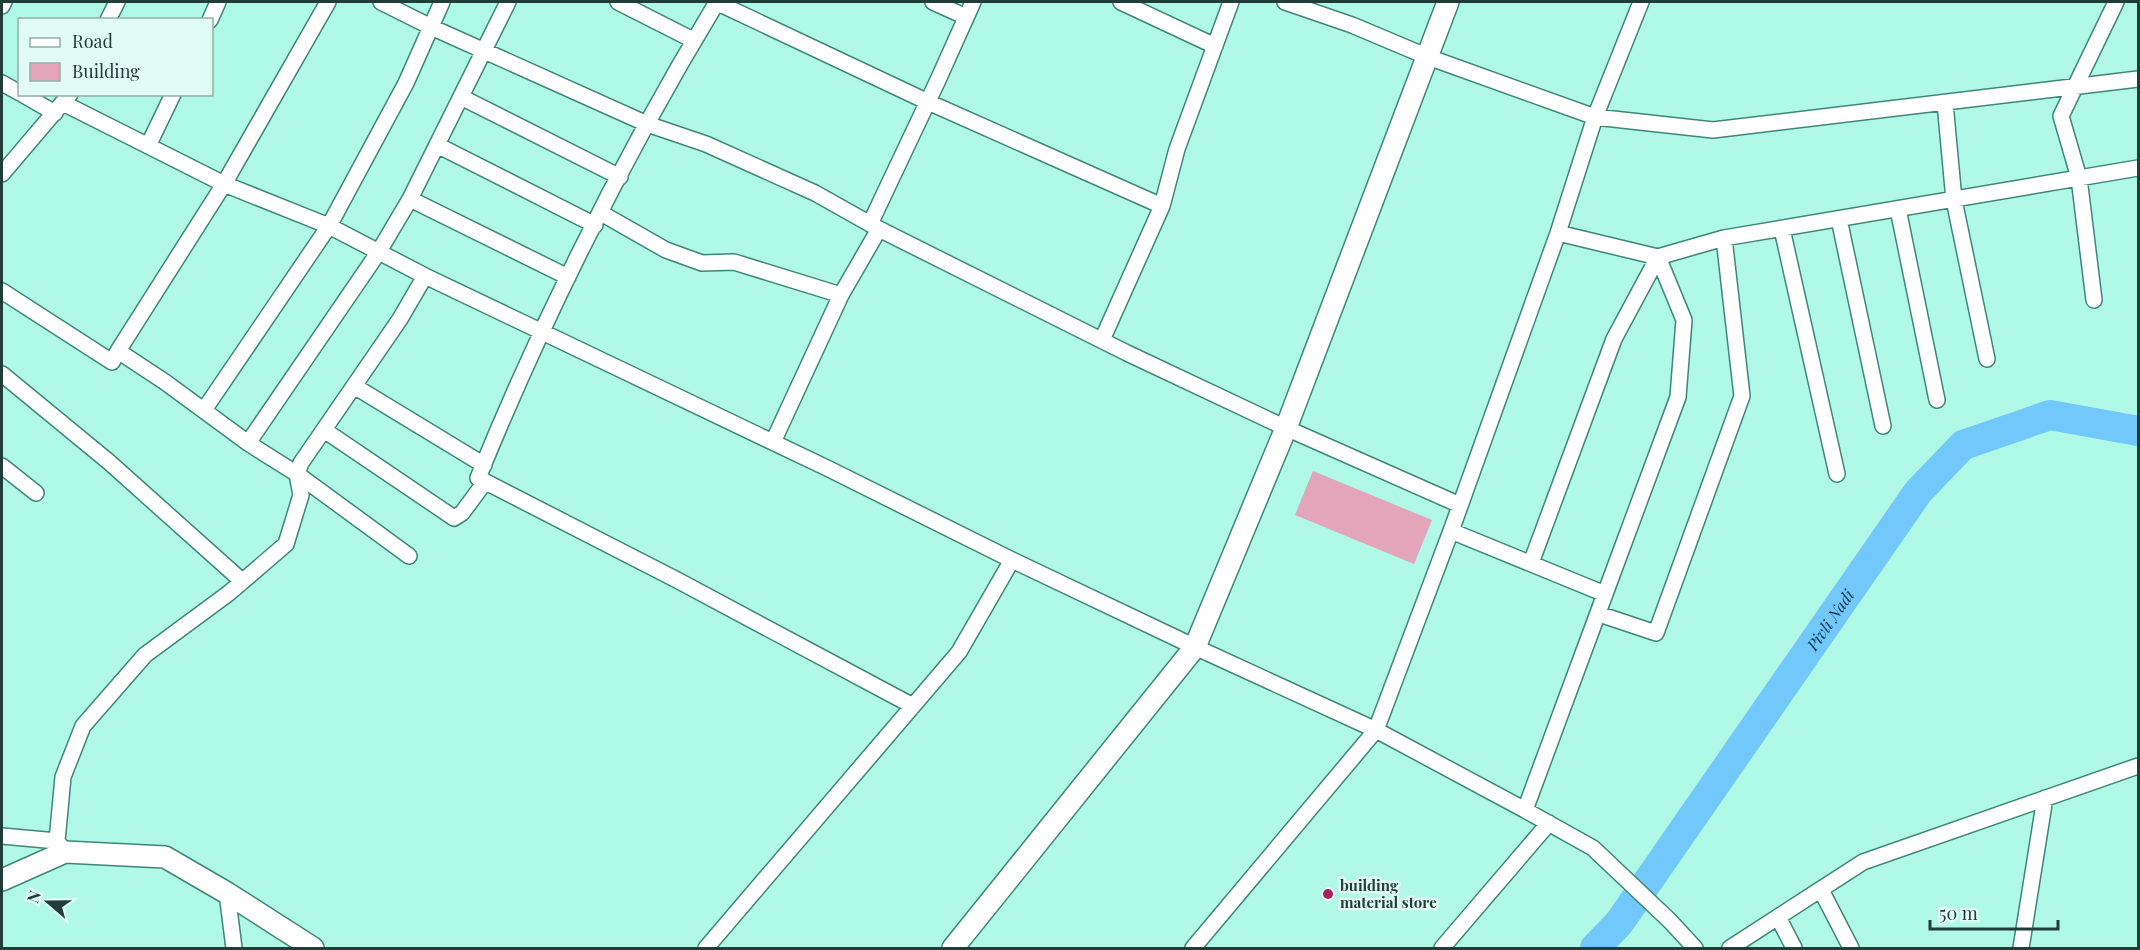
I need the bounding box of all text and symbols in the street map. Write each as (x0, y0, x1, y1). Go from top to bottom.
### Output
legend (18, 18, 213, 96)
text: Road (72, 29, 113, 53)
text: Building (72, 59, 140, 83)
water label: Pivli Nadi (1801, 584, 1859, 655)
north arrow (18, 872, 78, 932)
place label: building material store (1340, 875, 1437, 912)
text: N (22, 887, 45, 906)
marker: building material store (1321, 887, 1335, 901)
scale bar (1930, 893, 2058, 931)
text: 50 m (1939, 901, 1978, 925)

